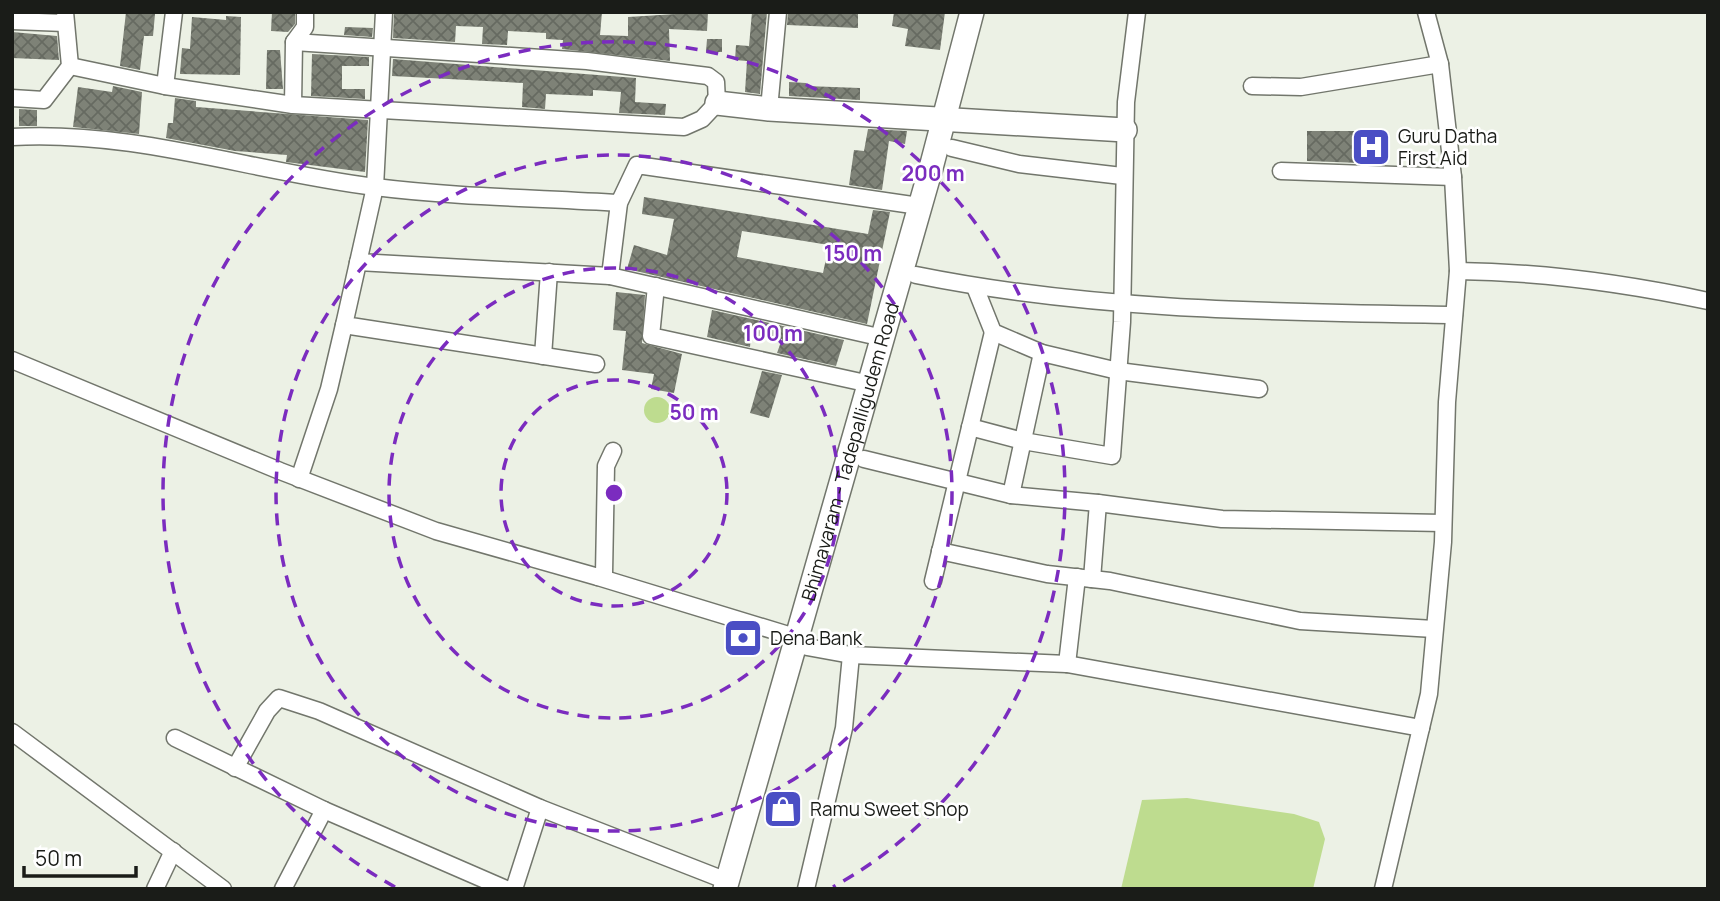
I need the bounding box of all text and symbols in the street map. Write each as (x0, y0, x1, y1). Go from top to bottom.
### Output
place label: Guru Datha First Aid (1398, 123, 1497, 171)
hospital icon: Guru Datha First Aid (1350, 126, 1392, 168)
text: 200 m (901, 159, 965, 187)
text: 150 m (824, 239, 882, 267)
street label: Bhimavaram - Tadepalligudem Road (795, 299, 905, 604)
text: 100 m (743, 319, 803, 347)
text: 50 m (669, 398, 719, 426)
centre of rings (602, 481, 626, 505)
bank icon: Dena Bank (722, 617, 764, 659)
place label: Dena Bank (770, 625, 863, 651)
shop icon: Ramu Sweet Shop (762, 788, 804, 830)
place label: Ramu Sweet Shop (810, 796, 969, 822)
scale bar (24, 834, 136, 878)
text: 50 m (35, 844, 82, 872)

